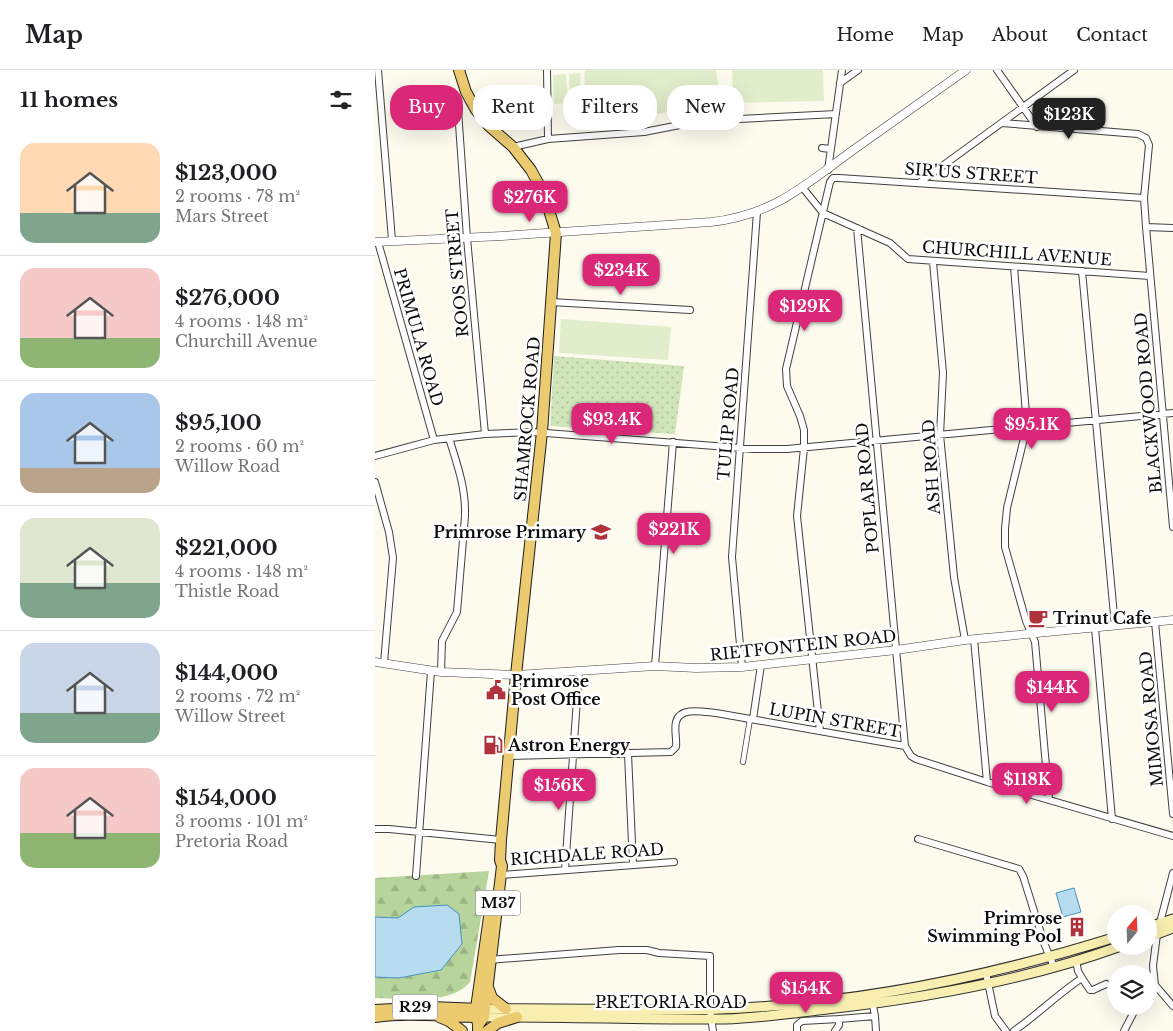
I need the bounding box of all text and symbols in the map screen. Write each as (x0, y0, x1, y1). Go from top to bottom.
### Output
text: Map (25, 20, 83, 49)
text: Home (836, 24, 894, 46)
text: Map (922, 24, 964, 46)
text: About (992, 24, 1048, 46)
text: Contact (1076, 24, 1148, 46)
chip: Buy (390, 85, 463, 130)
chip: Rent (473, 85, 553, 130)
chip: Filters (563, 85, 657, 130)
chip: New (667, 85, 744, 130)
icon: filters (327, 86, 355, 114)
text: 11 homes (20, 87, 118, 113)
pin: $123K (1034, 98, 1104, 140)
text: $123K (1043, 104, 1095, 124)
street label: SIR'US STREET (904, 158, 1038, 188)
text: $123,000 (175, 160, 277, 186)
icon: home (60, 163, 120, 223)
pin: $276K (495, 180, 565, 223)
text: 2 rooms · 78 m² (175, 186, 300, 206)
text: $276K (504, 187, 556, 207)
text: Mars Street (175, 206, 269, 226)
street label: ROOS STREET (441, 208, 473, 338)
street label: CHURCHILL AVENUE (922, 236, 1112, 270)
pin: $234K (586, 254, 656, 296)
text: $234K (594, 260, 648, 280)
street label: PRIMULA ROAD (390, 266, 448, 408)
text: $276,000 (175, 285, 280, 311)
icon: home (60, 288, 120, 348)
pin: $129K (770, 290, 840, 332)
text: $129K (779, 296, 831, 316)
text: 4 rooms · 148 m² (175, 311, 308, 331)
street label: BLACKWOOD ROAD (1130, 312, 1166, 494)
text: Churchill Avenue (175, 331, 317, 351)
street label: SHAMROCK ROAD (510, 336, 544, 502)
street label: TULIP ROAD (713, 367, 743, 481)
pin: $93.4K (571, 402, 653, 445)
pin: $95.1K (991, 408, 1073, 450)
text: $93.4K (582, 409, 642, 429)
text: $95,100 (175, 410, 262, 436)
icon: home (60, 413, 120, 473)
text: $95.1K (1005, 414, 1059, 434)
street label: ASH ROAD (918, 419, 944, 516)
street label: POPLAR ROAD (851, 422, 883, 554)
text: 2 rooms · 60 m² (175, 436, 304, 456)
text: Willow Road (175, 456, 280, 476)
pin: $221K (639, 512, 709, 555)
text: $221K (648, 519, 700, 539)
school or university icon: Primrose Primary (590, 521, 612, 543)
place label: Primrose Primary (433, 522, 587, 542)
text: $221,000 (175, 535, 278, 561)
icon: home (60, 538, 120, 598)
text: 4 rooms · 148 m² (175, 561, 308, 581)
text: Thistle Road (175, 581, 279, 601)
cafe icon: Trinut Cafe (1027, 607, 1049, 629)
place label: Trinut Cafe (1053, 608, 1151, 628)
street label: RIETFONTEIN ROAD (709, 625, 897, 665)
street label: MIMOSA ROAD (1135, 650, 1167, 788)
text: $144,000 (175, 660, 278, 686)
icon: home (60, 663, 120, 723)
pin: $144K (1017, 670, 1087, 713)
place label: Primrose Post Office (511, 671, 601, 709)
text: $144K (1026, 677, 1078, 697)
public building icon: Primrose Post Office (485, 679, 507, 701)
text: 2 rooms · 72 m² (175, 686, 300, 706)
street label: LUPIN STREET (768, 699, 903, 741)
text: Willow Street (175, 706, 286, 726)
fuel station icon: Astron Energy (482, 734, 504, 756)
place label: Astron Energy (507, 735, 631, 755)
pin: $118K (992, 762, 1062, 805)
pin: $156K (524, 768, 594, 811)
text: $118K (1003, 769, 1051, 789)
text: $156K (534, 775, 584, 795)
text: $154,000 (175, 785, 277, 811)
icon: home (60, 788, 120, 848)
text: 3 rooms · 101 m² (175, 811, 308, 831)
text: Pretoria Road (175, 831, 288, 851)
street label: RICHDALE ROAD (509, 839, 665, 869)
road number: M37 (475, 890, 521, 916)
north arrow (1107, 905, 1157, 955)
map controls (1107, 905, 1157, 1015)
place label: Primrose Swimming Pool (927, 908, 1062, 946)
building icon: Primrose Swimming Pool (1066, 916, 1088, 938)
button: layers (1107, 965, 1157, 1015)
pin: $154K (771, 972, 841, 1014)
text: $154K (781, 978, 831, 998)
street label: PRETORIA ROAD (595, 992, 747, 1012)
road number: R29 (393, 994, 437, 1020)

